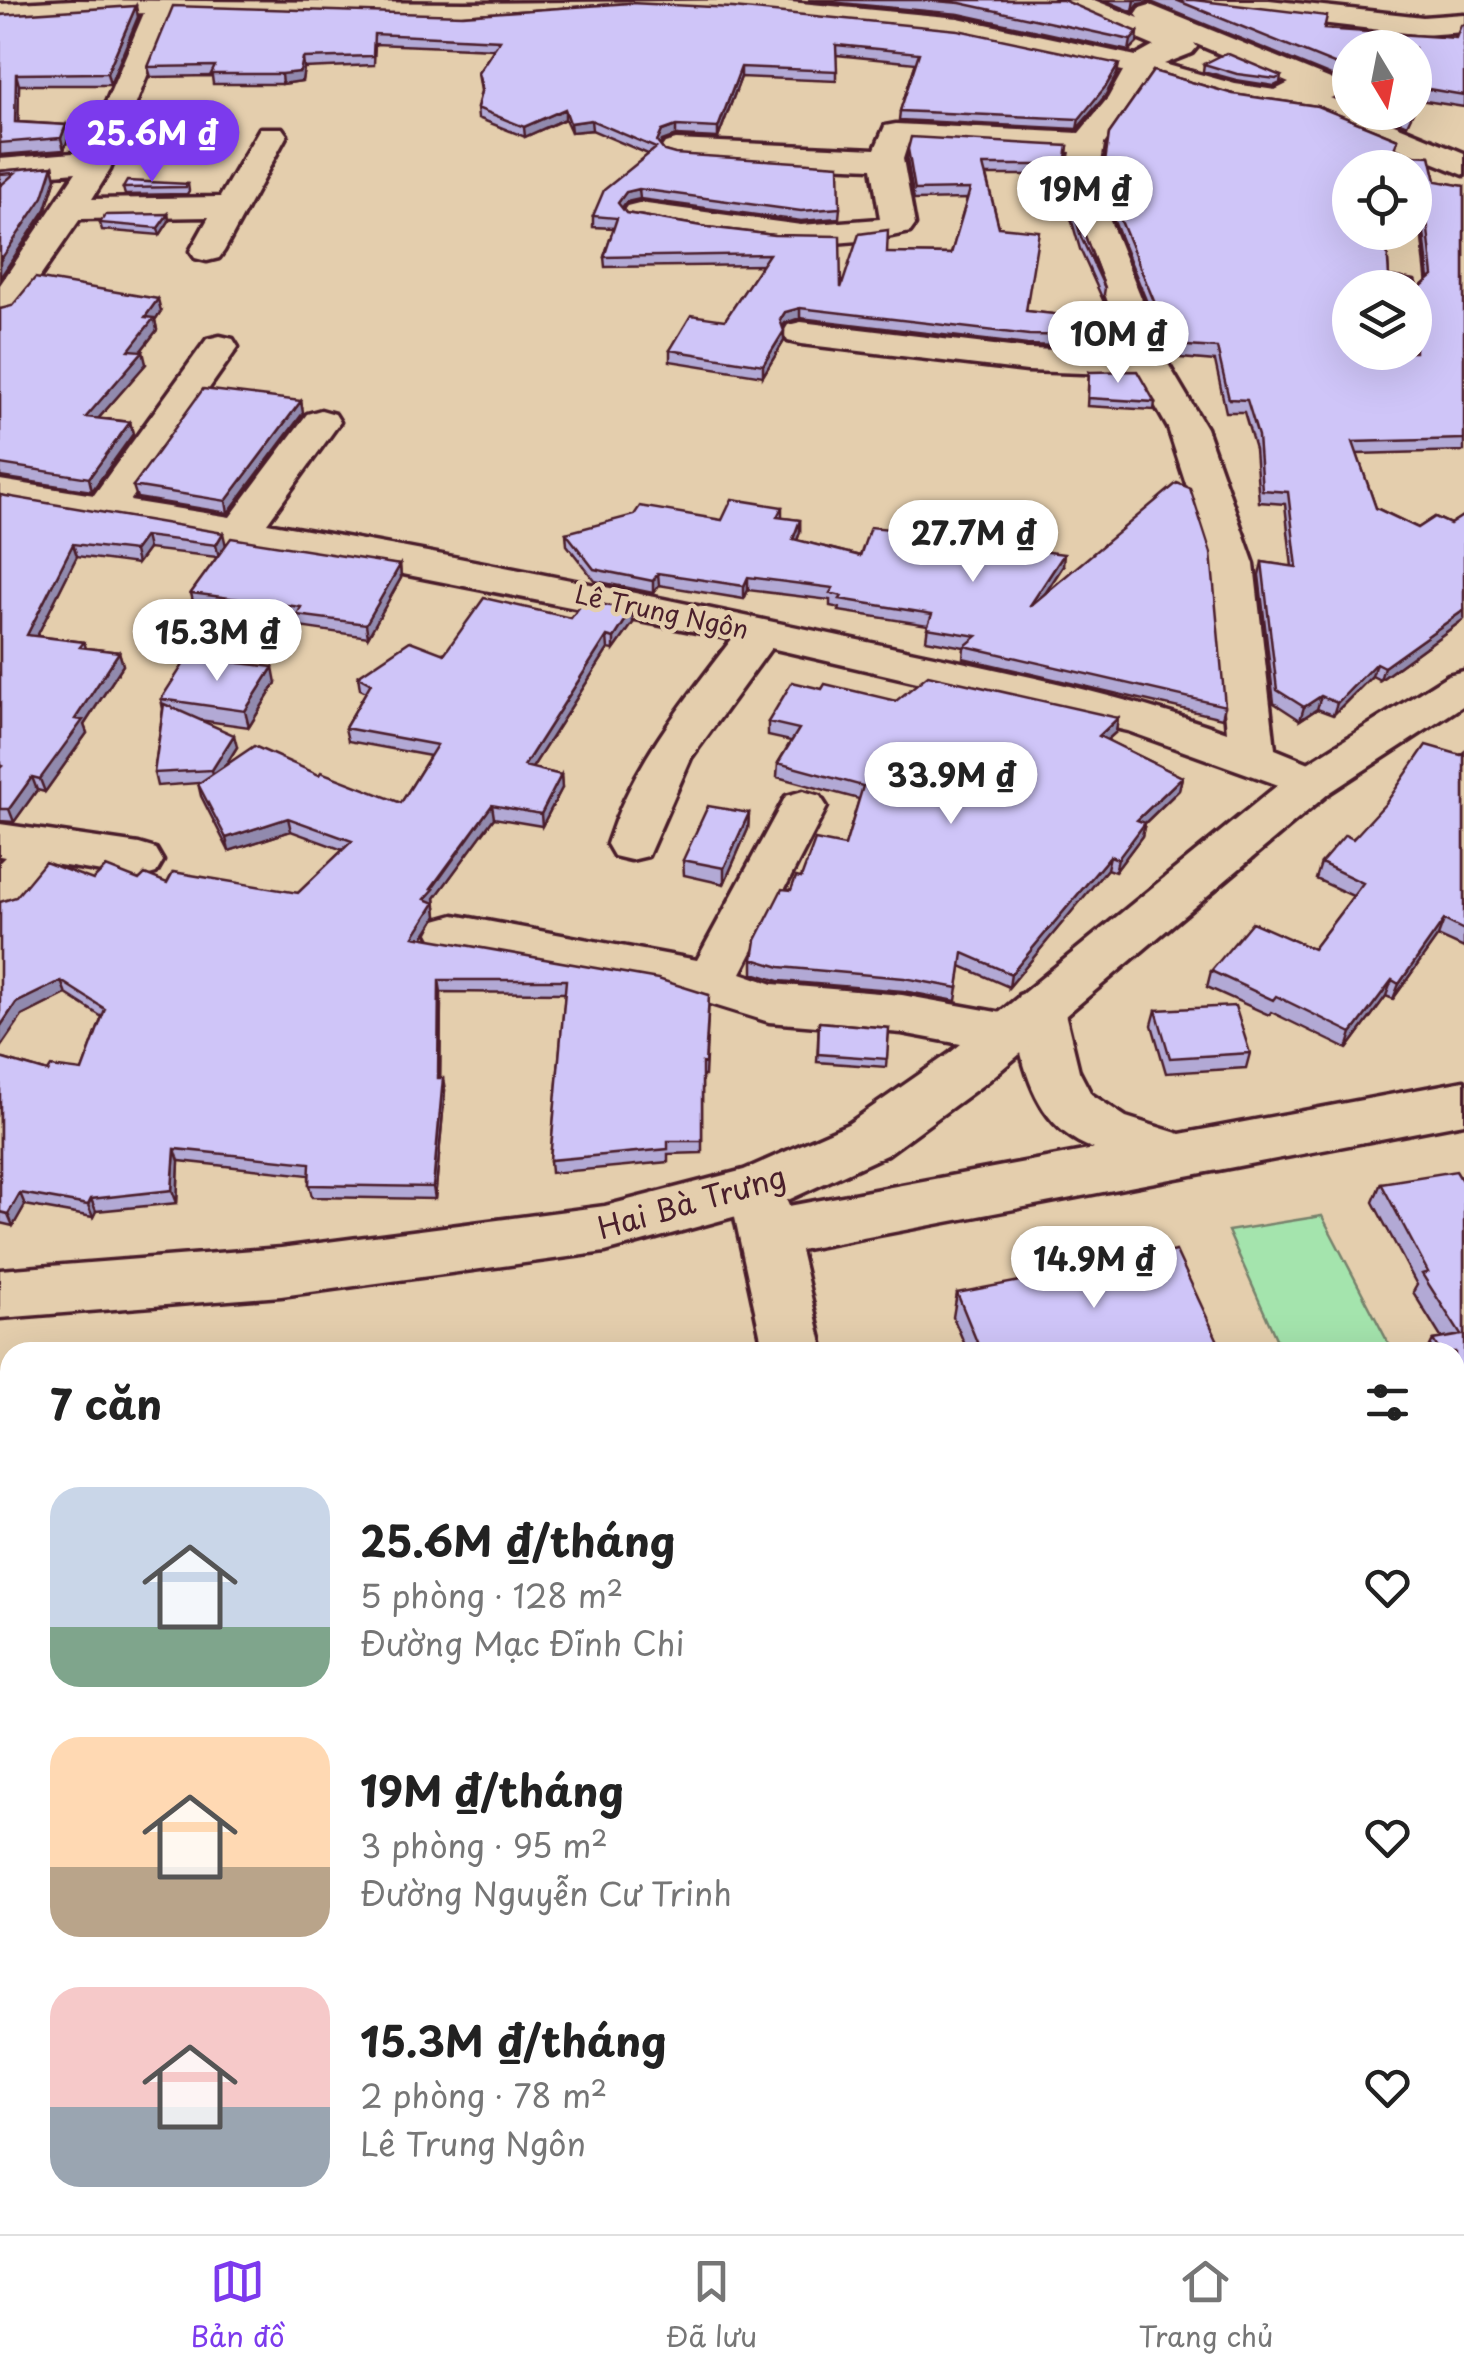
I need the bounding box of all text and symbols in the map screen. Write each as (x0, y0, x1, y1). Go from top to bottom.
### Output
north arrow (1332, 30, 1432, 130)
map controls (1332, 30, 1432, 370)
pin: 25.6M ₫ (60, 100, 244, 185)
text: 25.6M ₫ (86, 108, 218, 156)
button: locate (1332, 150, 1432, 250)
pin: 19M ₫ (1015, 156, 1155, 241)
text: 19M ₫ (1039, 164, 1131, 212)
button: layers (1332, 270, 1432, 370)
pin: 10M ₫ (1048, 301, 1188, 386)
text: 10M ₫ (1070, 309, 1166, 357)
pin: 27.7M ₫ (881, 500, 1065, 585)
text: 27.7M ₫ (910, 508, 1036, 556)
street label: Lê Trung Ngôn (572, 574, 752, 648)
pin: 15.3M ₫ (125, 599, 309, 684)
text: 15.3M ₫ (155, 607, 279, 655)
pin: 33.9M ₫ (859, 742, 1043, 827)
text: 33.9M ₫ (886, 750, 1016, 798)
street label: Hai Bà Trưng (592, 1153, 790, 1249)
pin: 14.9M ₫ (1002, 1226, 1186, 1311)
text: 14.9M ₫ (1033, 1234, 1155, 1282)
text: 7 căn (50, 1371, 162, 1434)
icon: filters (1360, 1375, 1415, 1430)
text: 25.6M ₫/tháng (360, 1508, 675, 1571)
icon: home (130, 1527, 250, 1647)
icon: heart (1360, 1560, 1415, 1615)
text: 5 phòng · 128 m² (360, 1571, 623, 1619)
text: Đường Mạc Đĩnh Chi (360, 1619, 685, 1667)
text: 19M ₫/tháng (360, 1758, 624, 1821)
icon: home (130, 1777, 250, 1897)
icon: heart (1360, 1810, 1415, 1865)
text: 3 phòng · 95 m² (360, 1821, 608, 1869)
text: Đường Nguyễn Cư Trinh (360, 1869, 732, 1917)
text: 15.3M ₫/tháng (360, 2008, 667, 2071)
icon: home (130, 2027, 250, 2147)
icon: heart (1360, 2060, 1415, 2115)
text: 2 phòng · 78 m² (360, 2071, 607, 2119)
text: Lê Trung Ngôn (360, 2119, 586, 2167)
tab: Bản đồ (191, 2254, 284, 2357)
tab: Đã lưu (666, 2254, 757, 2357)
tab: Trang chủ (1138, 2254, 1273, 2357)

